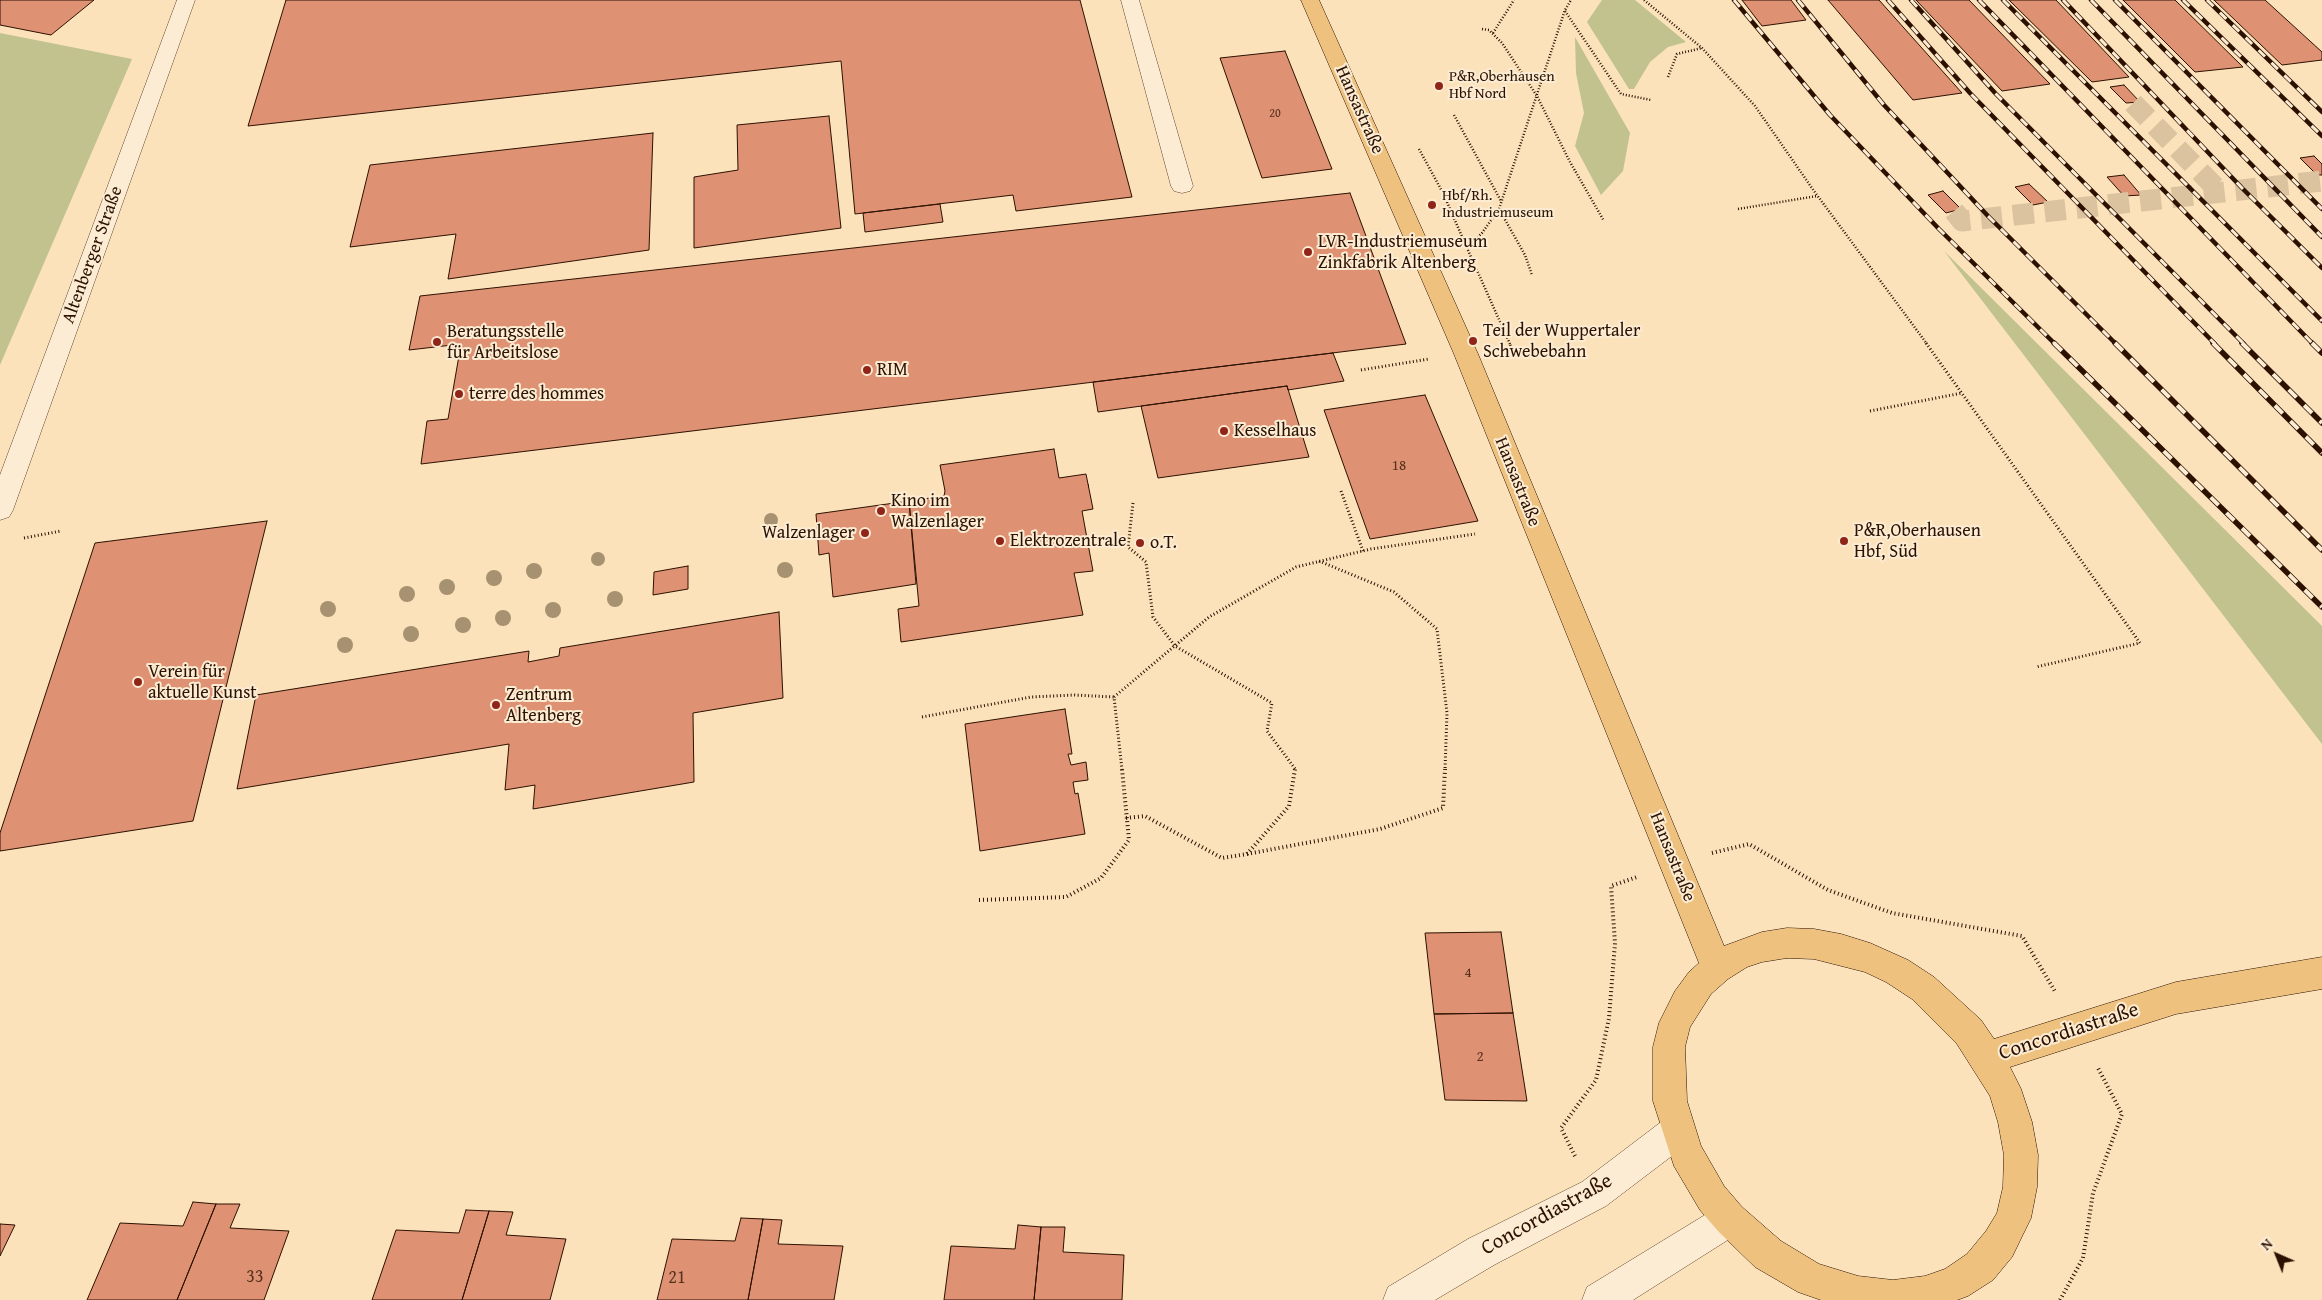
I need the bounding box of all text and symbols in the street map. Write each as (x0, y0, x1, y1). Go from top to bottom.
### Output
street label: Hansastraße (1330, 62, 1388, 158)
place label: P&R,Oberhausen Hbf Nord (1449, 68, 1555, 103)
marker: P&R,Oberhausen Hbf Nord (1433, 80, 1445, 92)
house number: 20 (1269, 107, 1281, 121)
street label: Altenberger Straße (58, 183, 128, 327)
place label: Hbf/Rh. Industriemuseum (1442, 187, 1554, 222)
marker: Hbf/Rh. Industriemuseum (1426, 199, 1438, 211)
place label: LVR-Industriemuseum Zinkfabrik Altenberg (1318, 231, 1487, 274)
marker: LVR-Industriemuseum Zinkfabrik Altenberg (1302, 246, 1314, 258)
place label: Teil der Wuppertaler Schwebebahn (1483, 320, 1640, 362)
place label: Beratungsstelle für Arbeitslose (447, 321, 564, 364)
marker: Teil der Wuppertaler Schwebebahn (1467, 335, 1479, 347)
marker: Beratungsstelle für Arbeitslose (431, 336, 443, 348)
place label: RIM (877, 359, 908, 381)
marker: RIM (861, 364, 873, 376)
place label: terre des hommes (469, 383, 604, 405)
marker: terre des hommes (453, 388, 465, 400)
place label: Kesselhaus (1234, 420, 1316, 442)
marker: Kesselhaus (1218, 425, 1230, 437)
street label: Hansastraße (1489, 434, 1545, 530)
house number: 18 (1392, 457, 1406, 475)
place label: Kino im Walzenlager (891, 490, 984, 532)
marker: Kino im Walzenlager (875, 505, 887, 517)
place label: P&R,Oberhausen Hbf, Süd (1854, 520, 1981, 562)
place label: Walzenlager (762, 522, 855, 544)
marker: Walzenlager (859, 527, 871, 539)
place label: Elektrozentrale (1010, 530, 1126, 552)
place label: o.T. (1150, 532, 1177, 554)
marker: Elektrozentrale (994, 535, 1006, 547)
marker: P&R,Oberhausen Hbf, Süd (1838, 535, 1850, 547)
marker: o.T. (1134, 537, 1146, 549)
place label: Verein für aktuelle Kunst (148, 661, 257, 704)
marker: Verein für aktuelle Kunst (132, 676, 144, 688)
place label: Zentrum Altenberg (506, 684, 581, 726)
marker: Zentrum Altenberg (490, 699, 502, 711)
street label: Hansastraße (1644, 809, 1700, 905)
house number: 4 (1464, 964, 1472, 982)
street label: Concordiastraße (1996, 998, 2142, 1066)
house number: 2 (1476, 1048, 1484, 1066)
street label: Concordiastraße (1477, 1169, 1617, 1261)
north arrow (2252, 1230, 2302, 1280)
text: N (2256, 1234, 2277, 1255)
house number: 33 (246, 1266, 264, 1288)
house number: 21 (668, 1267, 686, 1289)

